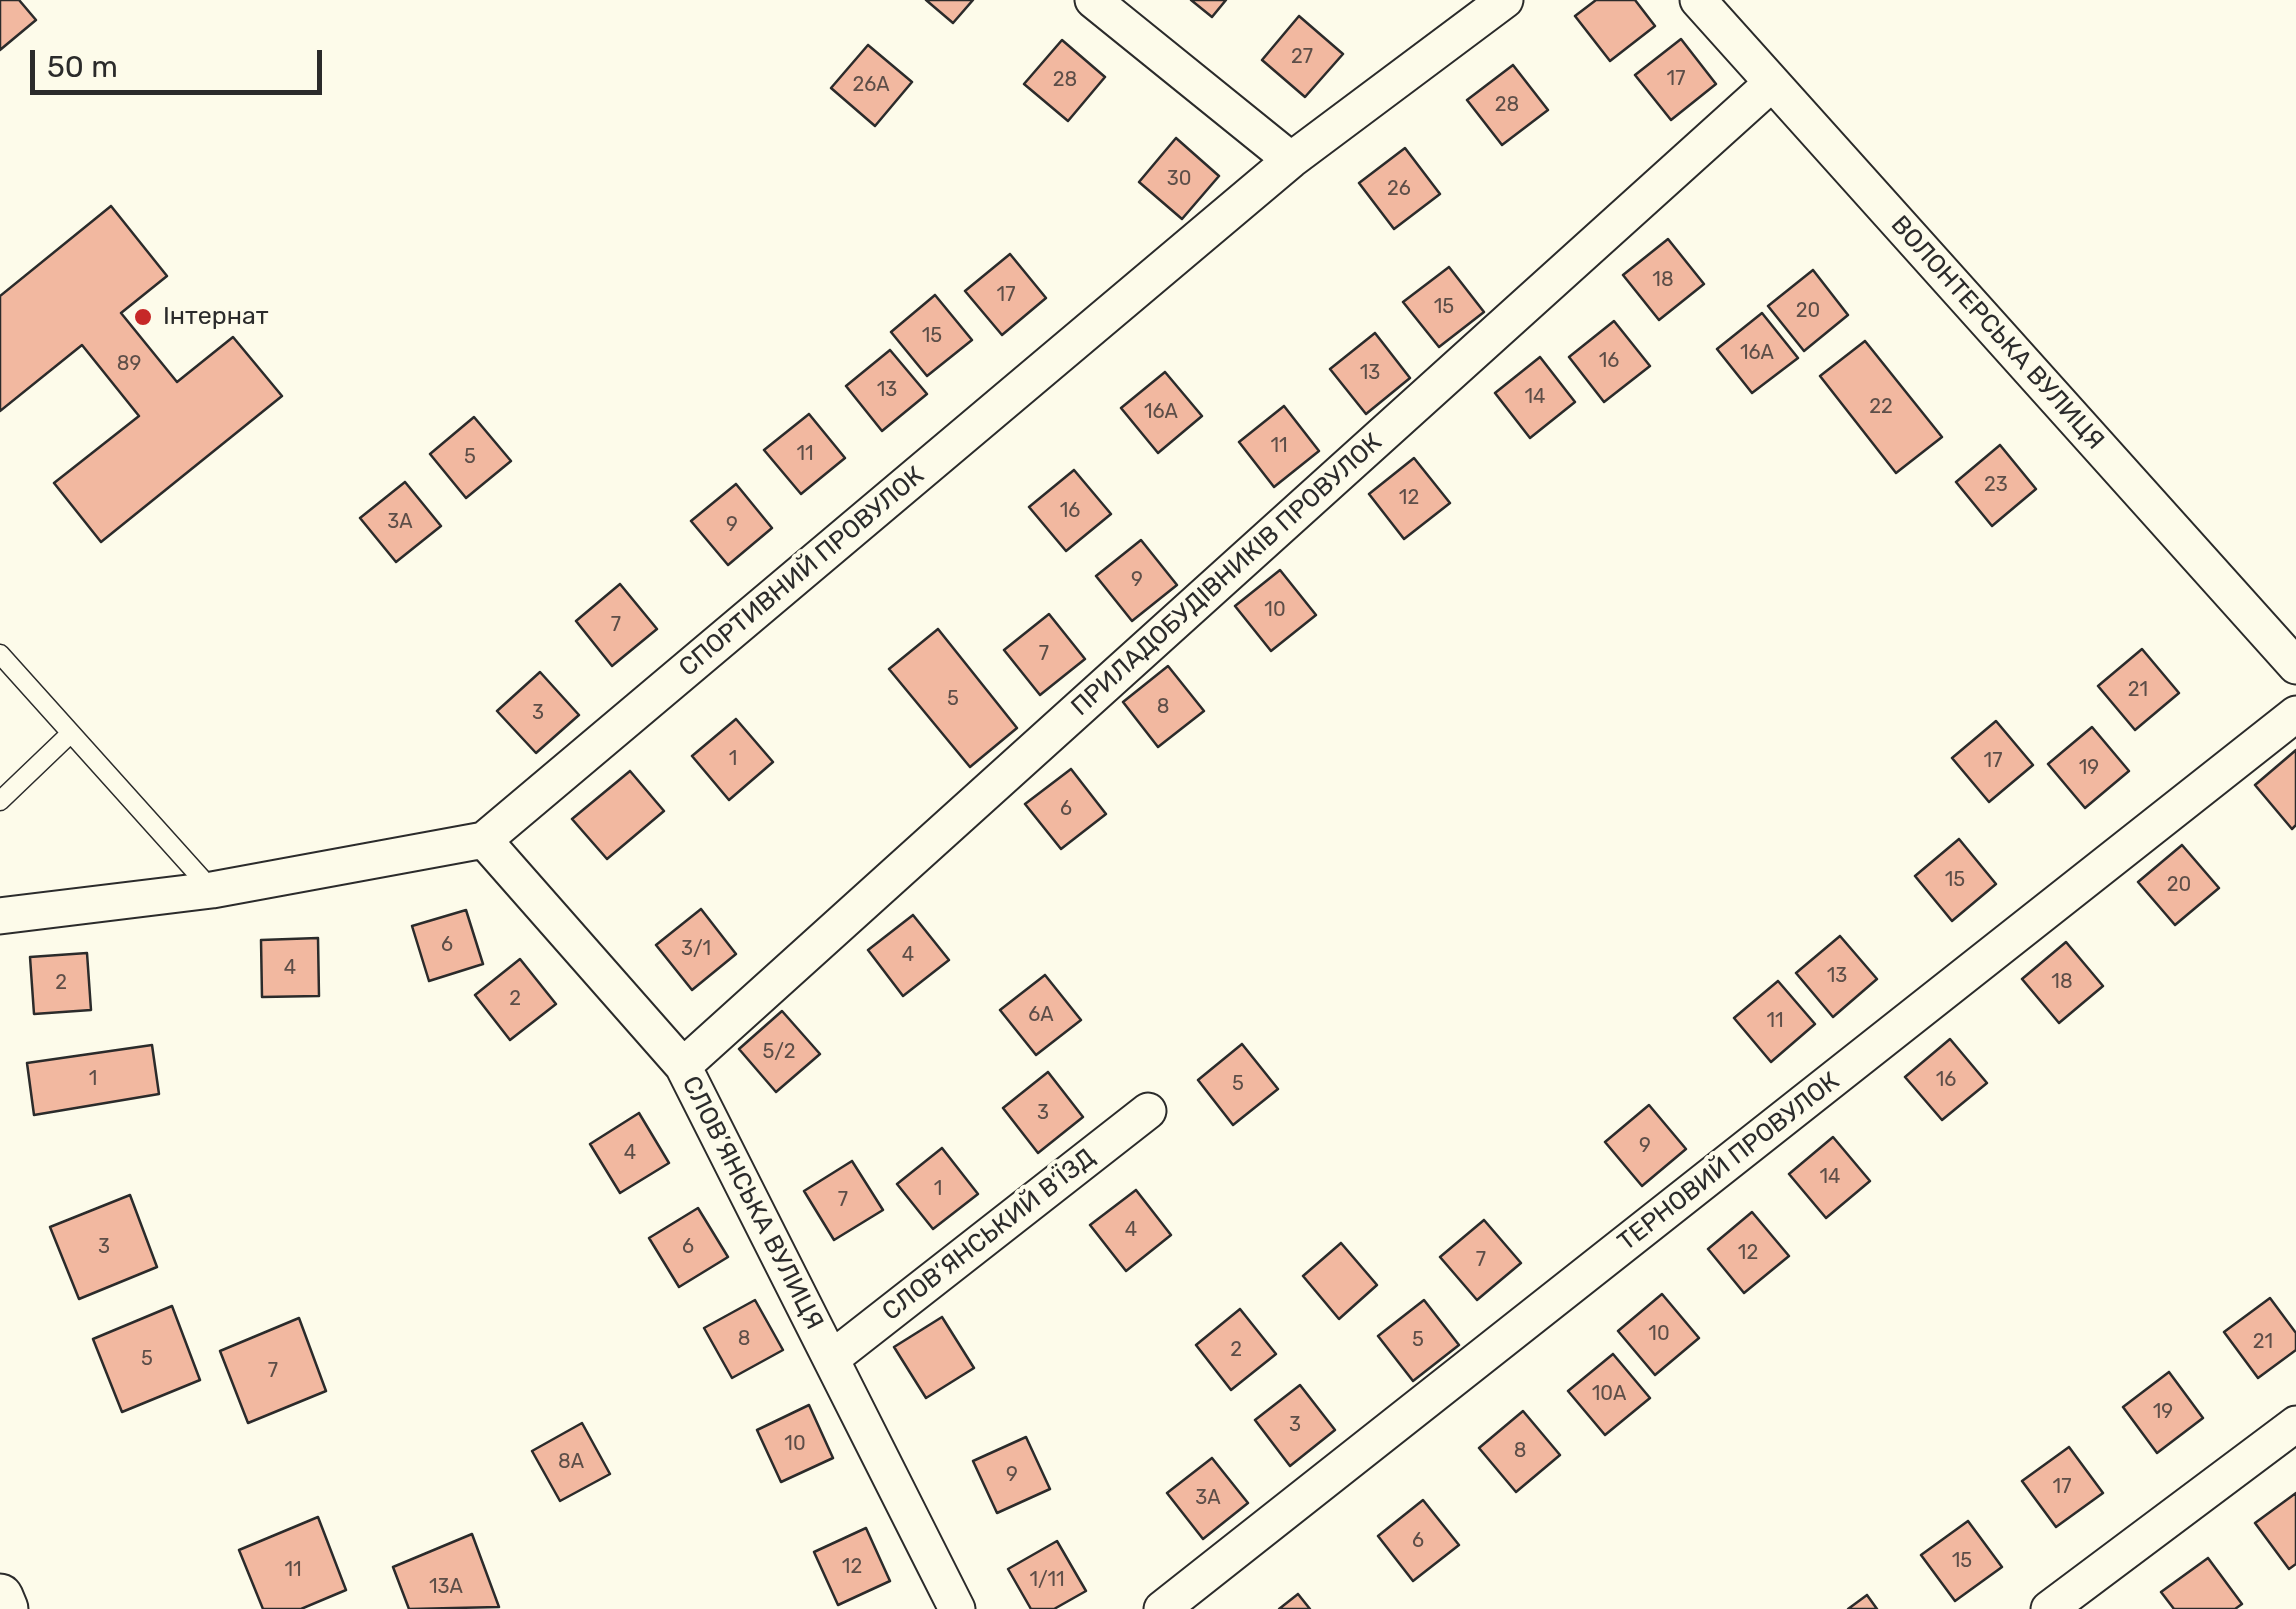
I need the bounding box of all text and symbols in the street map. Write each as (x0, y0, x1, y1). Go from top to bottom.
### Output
scale bar (35, 30, 328, 92)
house number: 27 (1291, 45, 1313, 69)
text: 50 m (47, 49, 118, 85)
house number: 17 (1667, 67, 1685, 91)
house number: 28 (1053, 68, 1077, 92)
house number: 26А (852, 73, 890, 97)
house number: 28 (1495, 93, 1519, 117)
house number: 30 (1167, 167, 1191, 191)
house number: 26 (1387, 177, 1411, 201)
street label: ВОЛОНТЕРСЬКА ВУЛИЦЯ (1884, 210, 2110, 456)
house number: 18 (1652, 268, 1674, 292)
house number: 17 (997, 283, 1015, 307)
house number: 15 (1434, 295, 1454, 319)
house number: 20 (1796, 299, 1820, 323)
place label: Інтернат (163, 302, 269, 332)
marker: Інтернат (132, 306, 154, 328)
house number: 15 (922, 324, 942, 348)
house number: 16А (1740, 341, 1774, 365)
house number: 16 (1599, 349, 1619, 373)
house number: 89 (117, 352, 141, 376)
house number: 13 (1360, 361, 1380, 385)
house number: 13 (877, 378, 897, 402)
house number: 14 (1525, 385, 1545, 409)
house number: 22 (1869, 395, 1893, 419)
house number: 16А (1144, 400, 1178, 424)
street label: ПРИЛАДОБУДІВНИКІВ ПРОВУЛОК (1066, 428, 1388, 722)
house number: 11 (1270, 434, 1288, 458)
house number: 11 (796, 442, 814, 466)
house number: 5 (464, 445, 476, 469)
street label: СПОРТИВНИЙ ПРОВУЛОК (674, 461, 930, 683)
house number: 23 (1984, 473, 2008, 497)
house number: 12 (1399, 486, 1419, 510)
house number: 16 (1060, 499, 1080, 523)
house number: 3А (387, 510, 413, 534)
house number: 9 (726, 513, 738, 537)
house number: 9 (1131, 568, 1143, 592)
house number: 10 (1264, 598, 1286, 622)
house number: 7 (611, 613, 621, 637)
house number: 7 (1039, 642, 1049, 666)
house number: 21 (2128, 678, 2148, 702)
house number: 5 (947, 687, 959, 711)
house number: 8 (1157, 695, 1169, 719)
house number: 3 (532, 701, 544, 725)
house number: 1 (729, 747, 737, 771)
house number: 17 (1984, 749, 2002, 773)
house number: 19 (2079, 756, 2099, 780)
house number: 6 (1060, 797, 1072, 821)
house number: 15 (1945, 868, 1965, 892)
house number: 20 (2167, 873, 2191, 897)
house number: 6 (441, 933, 453, 957)
house number: 3/1 (681, 937, 711, 961)
house number: 4 (902, 943, 914, 967)
house number: 4 (284, 956, 296, 980)
house number: 13 (1827, 964, 1847, 988)
house number: 18 (2051, 970, 2073, 994)
house number: 2 (55, 971, 67, 995)
house number: 2 (509, 987, 521, 1011)
house number: 6А (1028, 1003, 1054, 1027)
house number: 11 (1766, 1009, 1784, 1033)
house number: 5/2 (763, 1040, 795, 1064)
street label: ТЕРНОВИЙ ПРОВУЛОК (1612, 1066, 1846, 1258)
house number: 1 (89, 1067, 97, 1091)
house number: 16 (1936, 1068, 1956, 1092)
street label: СЛОВ’ЯНСЬКА ВУЛИЦЯ (675, 1071, 829, 1335)
house number: 5 (1232, 1072, 1244, 1096)
house number: 3 (1037, 1101, 1049, 1125)
house number: 9 (1639, 1134, 1651, 1158)
house number: 4 (624, 1141, 636, 1165)
street label: СЛОВ’ЯНСЬКИЙ В’ЇЗД (877, 1143, 1101, 1327)
house number: 14 (1820, 1165, 1840, 1189)
house number: 1 (934, 1177, 942, 1201)
house number: 7 (838, 1188, 848, 1212)
house number: 4 (1125, 1218, 1137, 1242)
house number: 3 (98, 1235, 110, 1259)
house number: 6 (682, 1235, 694, 1259)
house number: 12 (1738, 1241, 1758, 1265)
house number: 7 (1476, 1248, 1486, 1272)
house number: 10 (1648, 1322, 1670, 1346)
house number: 8 (738, 1327, 750, 1351)
house number: 5 (1412, 1328, 1424, 1352)
house number: 21 (2253, 1330, 2273, 1354)
house number: 2 (1230, 1338, 1242, 1362)
house number: 5 (141, 1347, 153, 1371)
house number: 7 (268, 1359, 278, 1383)
house number: 10А (1592, 1382, 1626, 1406)
house number: 19 (2153, 1400, 2173, 1424)
house number: 3 (1289, 1413, 1301, 1437)
house number: 10 (784, 1432, 806, 1456)
house number: 8 (1514, 1439, 1526, 1463)
house number: 8А (558, 1450, 584, 1474)
house number: 9 (1006, 1463, 1018, 1487)
house number: 17 (2053, 1475, 2071, 1499)
house number: 3А (1195, 1486, 1221, 1510)
house number: 6 (1412, 1529, 1424, 1553)
house number: 15 (1952, 1549, 1972, 1573)
house number: 12 (842, 1555, 862, 1579)
house number: 11 (284, 1558, 302, 1582)
house number: 1/11 (1029, 1568, 1065, 1592)
house number: 13А (429, 1575, 463, 1599)

